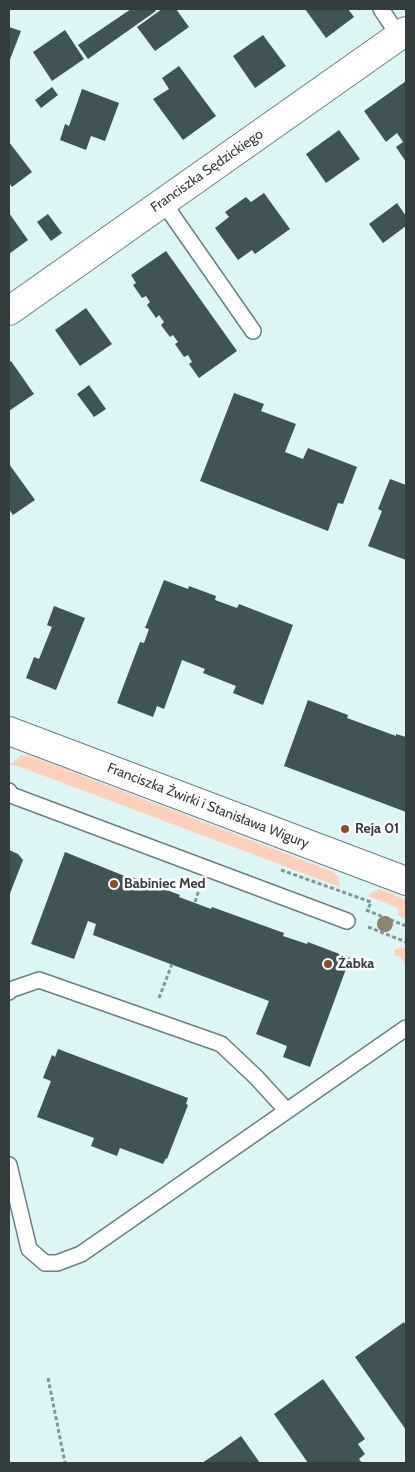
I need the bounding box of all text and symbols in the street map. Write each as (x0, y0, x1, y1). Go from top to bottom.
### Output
street label: Franciszka Sędzickiego (148, 126, 266, 216)
street label: Franciszka Żwirki i Stanisława Wigury (105, 760, 311, 852)
place label: Reja 01 (355, 821, 399, 837)
marker: Reja 01 (339, 823, 351, 835)
place label: Babiniec Med (124, 876, 206, 892)
marker: Babiniec Med (108, 878, 120, 890)
place label: Żabka (338, 956, 374, 972)
marker: Żabka (322, 958, 334, 970)

